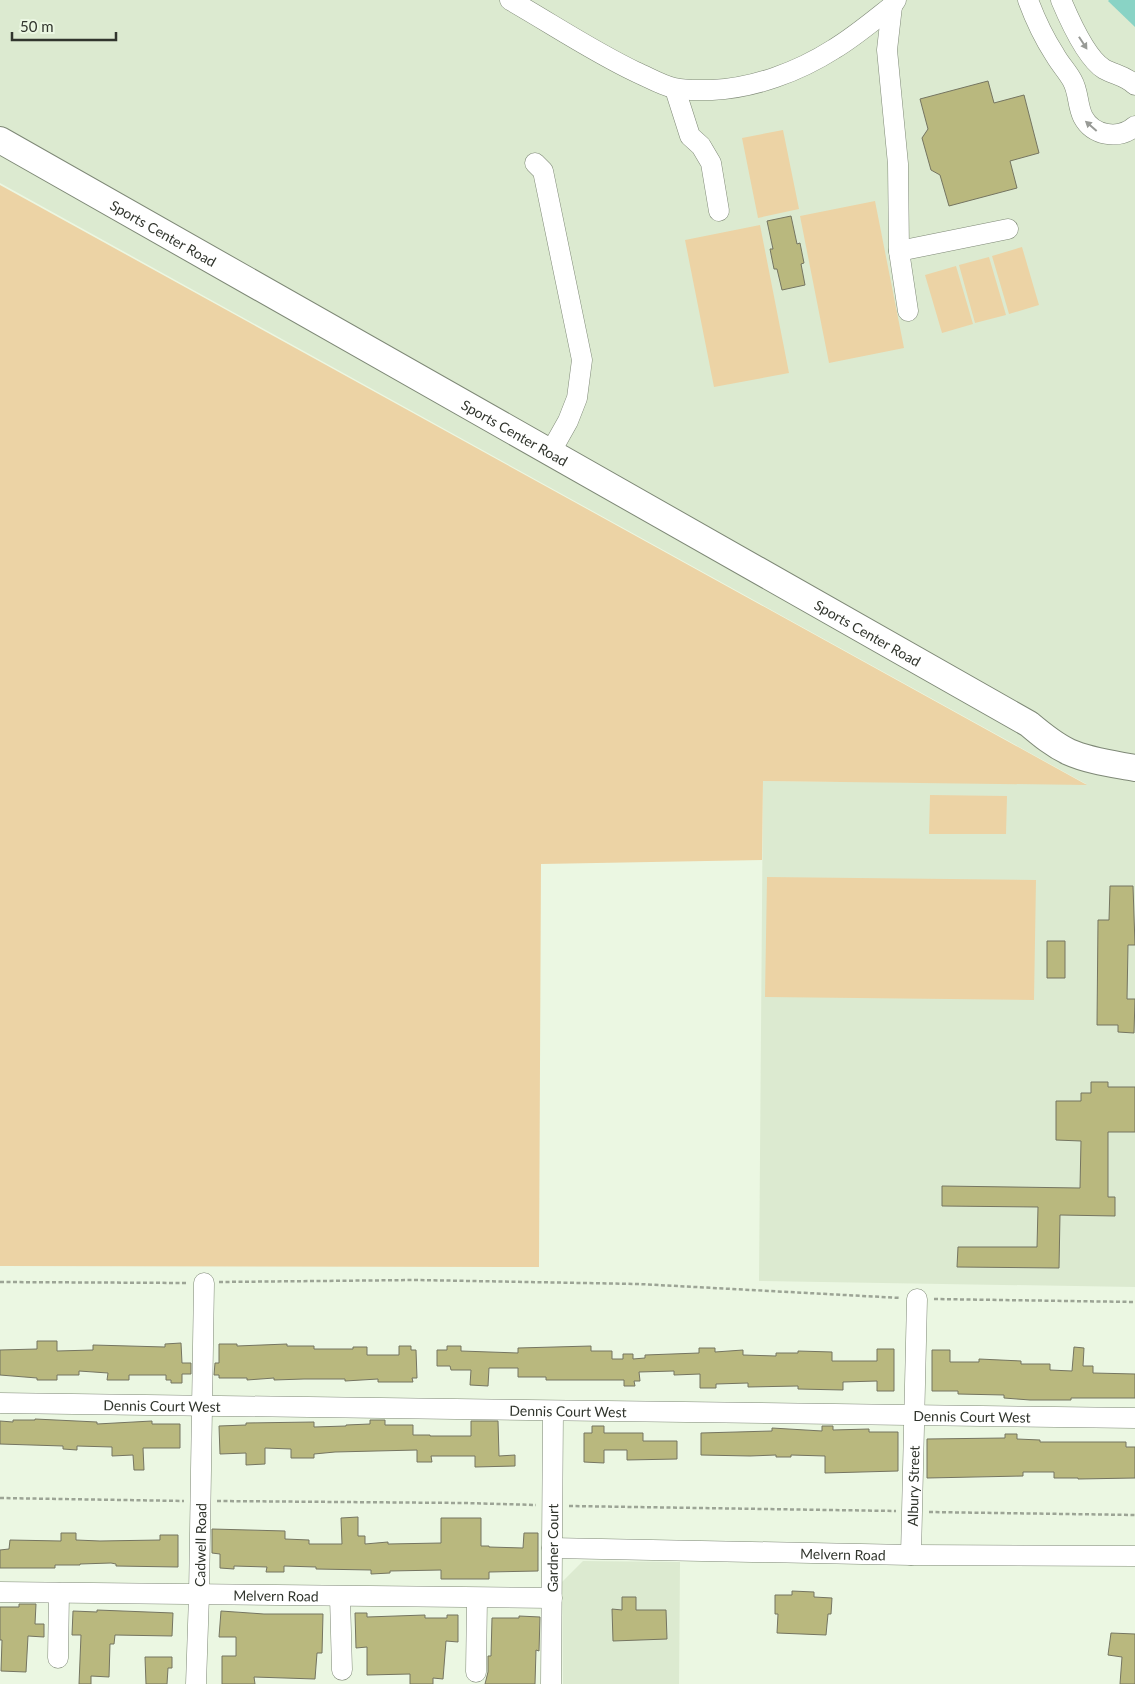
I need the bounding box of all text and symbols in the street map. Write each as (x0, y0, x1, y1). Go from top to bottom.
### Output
scale bar (12, 10, 116, 42)
text: 50 m (20, 17, 54, 35)
one-way arrow (1078, 37, 1088, 50)
one-way arrow (1085, 120, 1098, 131)
street label: Sports Center Road (107, 196, 220, 270)
street label: Sports Center Road (459, 395, 571, 469)
street label: Sports Center Road (812, 596, 924, 669)
street label: Dennis Court West (103, 1396, 221, 1414)
street label: Dennis Court West (509, 1401, 627, 1420)
street label: Dennis Court West (913, 1407, 1031, 1425)
street label: Albury Street (903, 1445, 922, 1527)
street label: Cadwell Road (191, 1503, 209, 1587)
street label: Gardner Court (543, 1504, 561, 1592)
street label: Melvern Road (800, 1544, 886, 1563)
street label: Melvern Road (233, 1586, 319, 1604)

